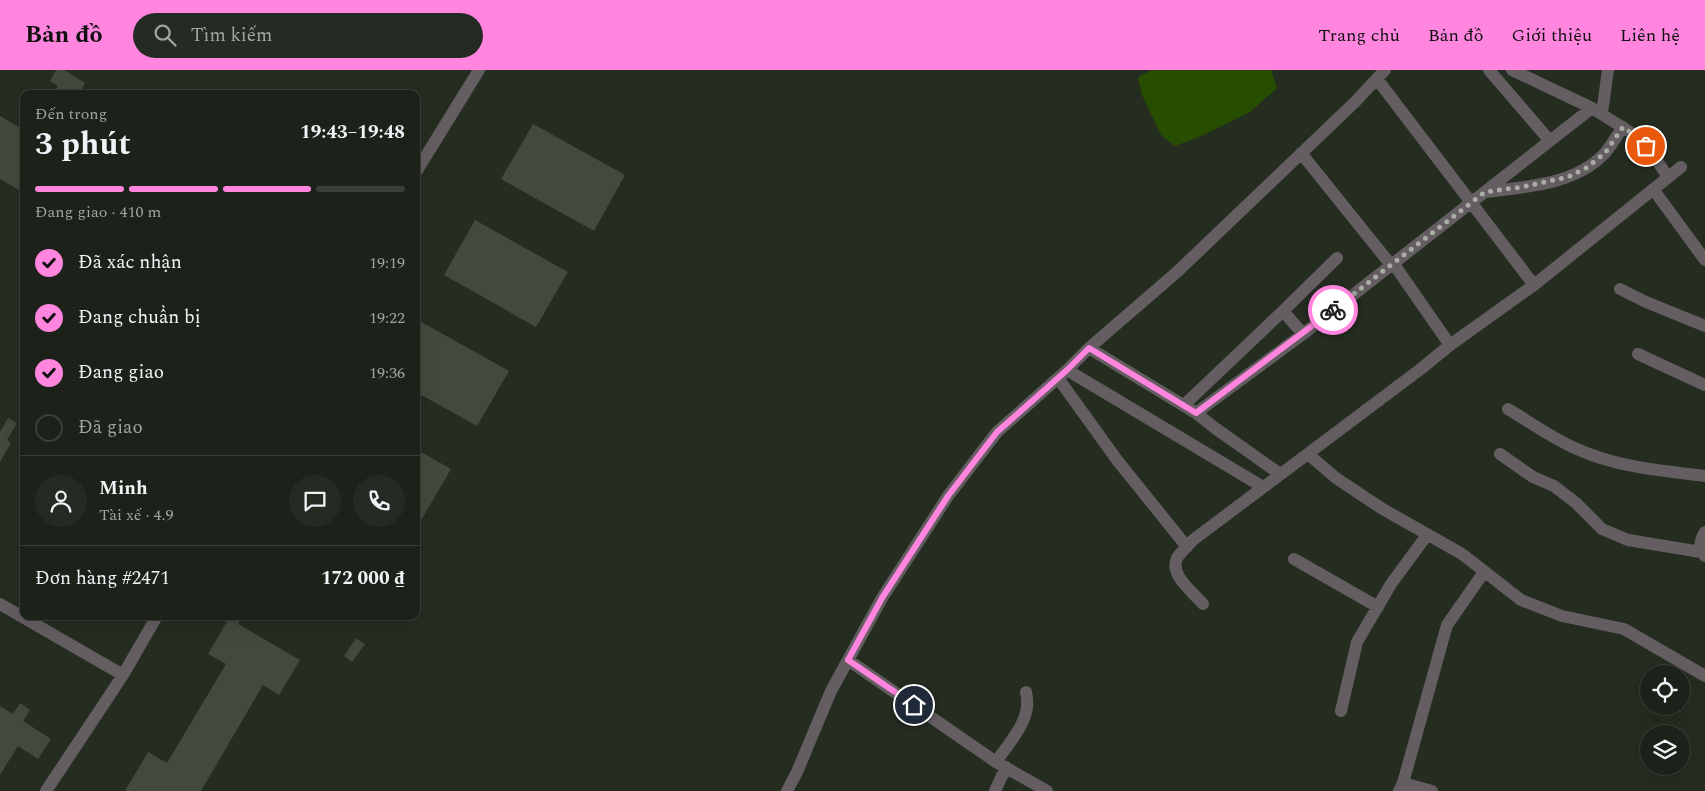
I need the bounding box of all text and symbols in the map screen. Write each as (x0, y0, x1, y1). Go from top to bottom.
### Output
search box (133, 13, 483, 58)
text: Bản đồ (25, 17, 103, 53)
icon: search (151, 21, 179, 49)
text: Tìm kiếm (191, 21, 272, 50)
text: Trang chủ (1318, 22, 1400, 49)
text: Bản đồ (1428, 22, 1484, 49)
text: Giới thiệu (1512, 22, 1592, 49)
text: Liên hệ (1620, 22, 1680, 49)
text: Đến trong (35, 102, 107, 126)
text: 19:43–19:48 (300, 118, 405, 147)
text: 3 phút (35, 120, 131, 169)
pin (1625, 125, 1667, 167)
icon: bag (1632, 132, 1660, 160)
text: Đang giao · 410 m (35, 200, 161, 224)
text: Đã xác nhận (78, 248, 182, 277)
icon: check (35, 249, 63, 277)
text: 19:19 (369, 251, 405, 275)
courier (1308, 285, 1358, 335)
icon: bike (1319, 296, 1347, 324)
text: Đang chuẩn bị (78, 303, 201, 332)
icon: check (35, 304, 63, 332)
text: 19:22 (369, 306, 405, 330)
text: Đang giao (78, 358, 164, 387)
icon: check (35, 359, 63, 387)
text: 19:36 (369, 361, 405, 385)
text: Đã giao (78, 413, 143, 442)
text: Minh (99, 474, 148, 503)
button: person (35, 475, 87, 527)
button: chat (289, 475, 341, 527)
button: phone (353, 475, 405, 527)
text: Tài xế · 4.9 (99, 503, 174, 527)
text: Đơn hàng #2471 (35, 564, 170, 593)
text: 172 000 ₫ (321, 564, 405, 593)
map controls (1640, 665, 1690, 775)
button: locate (1640, 665, 1690, 715)
pin (893, 684, 935, 726)
icon: home (900, 691, 928, 719)
button: layers (1640, 725, 1690, 775)

